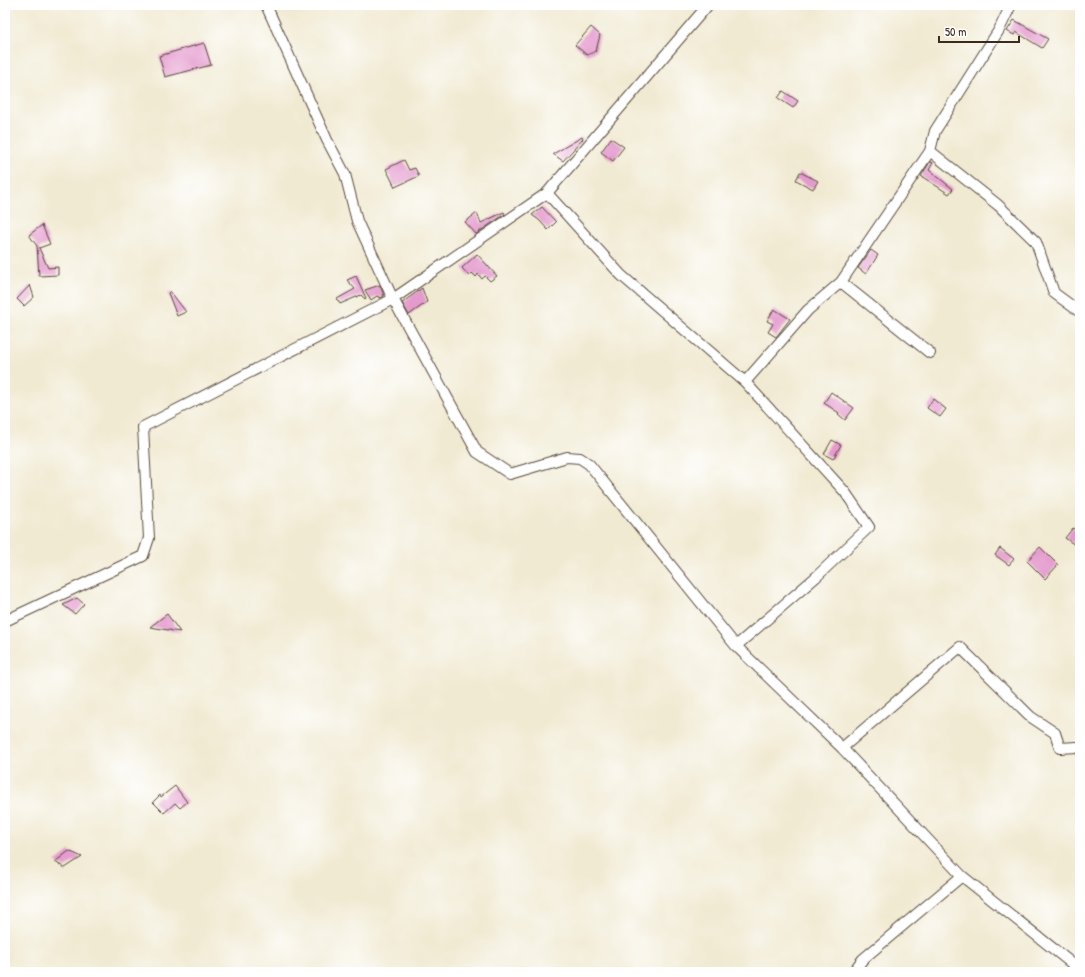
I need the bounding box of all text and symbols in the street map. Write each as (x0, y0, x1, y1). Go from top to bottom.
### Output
scale bar (939, 18, 1019, 44)
text: 50 m (945, 23, 966, 40)

